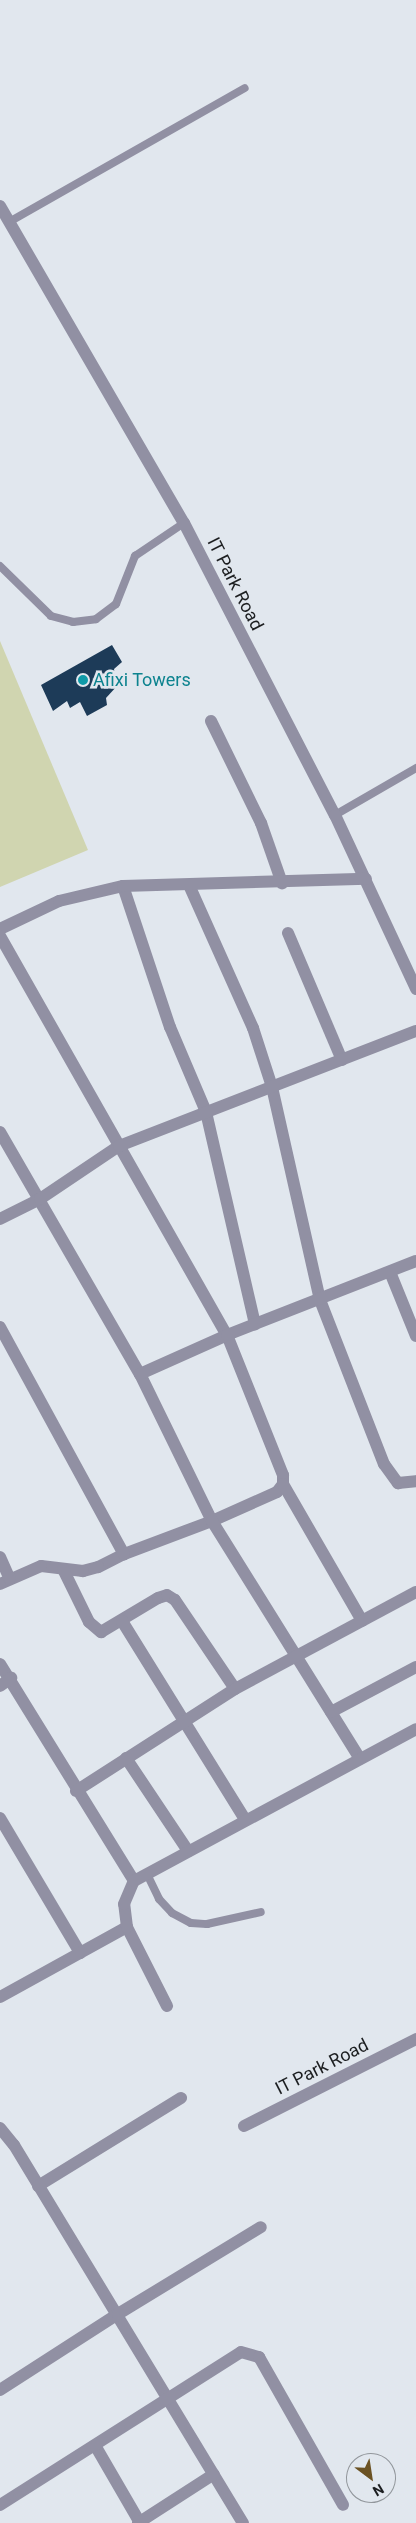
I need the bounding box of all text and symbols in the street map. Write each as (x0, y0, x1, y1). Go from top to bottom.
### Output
street label: IT Park Road (202, 534, 268, 634)
place label: Afixi Towers (93, 669, 191, 691)
marker: Afixi Towers (77, 674, 89, 686)
street label: IT Park Road (272, 2034, 372, 2100)
north arrow (346, 2453, 396, 2503)
text: N (370, 2481, 387, 2499)

